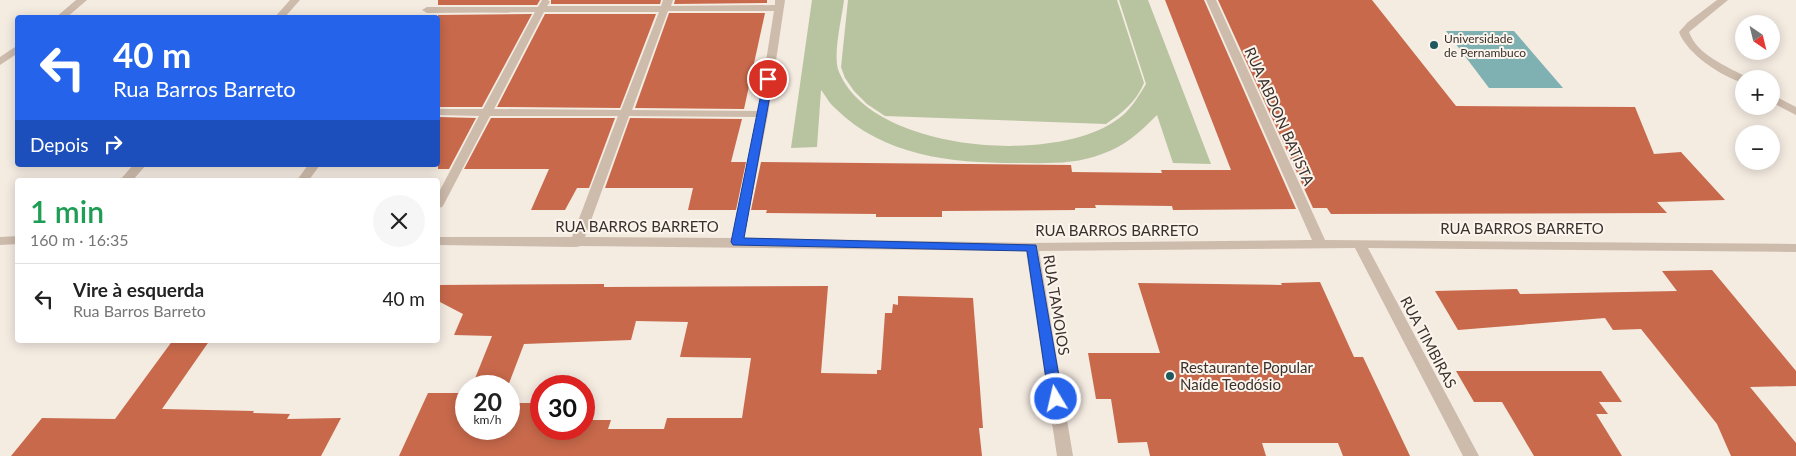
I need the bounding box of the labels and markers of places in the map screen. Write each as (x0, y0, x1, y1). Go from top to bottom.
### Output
place label: Universidade de Pernambuco (1444, 31, 1526, 60)
marker: Universidade de Pernambuco (1428, 39, 1440, 51)
pin (747, 58, 789, 100)
place label: Restaurante Popular Naíde Teodósio (1180, 358, 1314, 393)
marker: Restaurante Popular Naíde Teodósio (1164, 370, 1176, 382)

